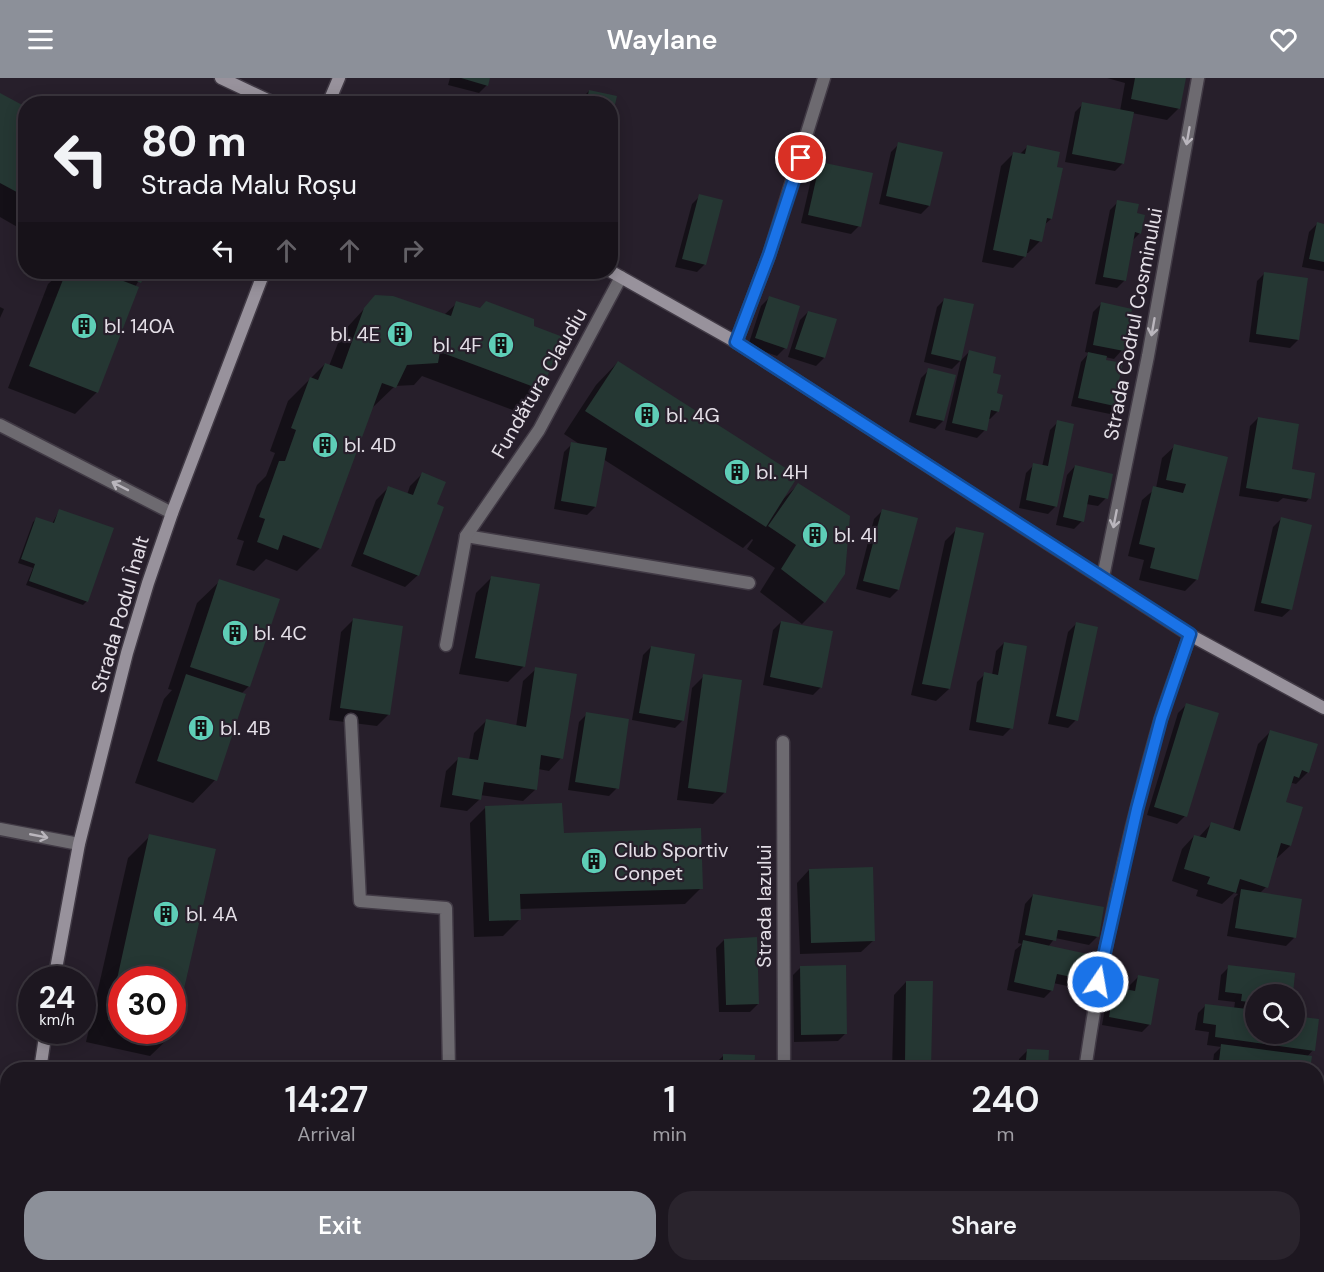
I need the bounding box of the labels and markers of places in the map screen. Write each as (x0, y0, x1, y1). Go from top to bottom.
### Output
pin (775, 132, 826, 183)
building icon: bl. 140A (69, 311, 99, 341)
place label: bl. 140A (104, 313, 175, 339)
building icon: bl. 4E (385, 319, 415, 349)
place label: bl. 4E (330, 321, 380, 347)
building icon: bl. 4F (486, 330, 516, 360)
place label: bl. 4F (433, 332, 482, 358)
building icon: bl. 4G (632, 400, 662, 430)
place label: bl. 4G (666, 402, 720, 428)
building icon: bl. 4D (310, 430, 340, 460)
place label: bl. 4D (344, 432, 396, 458)
building icon: bl. 4H (722, 457, 752, 487)
place label: bl. 4H (756, 459, 808, 485)
building icon: bl. 4I (800, 520, 830, 550)
place label: bl. 4I (834, 522, 877, 548)
building icon: bl. 4C (220, 618, 250, 648)
place label: bl. 4C (254, 620, 307, 646)
building icon: bl. 4B (186, 713, 216, 743)
place label: bl. 4B (220, 715, 270, 741)
place label: Club Sportiv Conpet (614, 837, 729, 886)
building icon: Club Sportiv Conpet (579, 846, 609, 876)
building icon: bl. 4A (151, 899, 181, 929)
place label: bl. 4A (186, 901, 238, 927)

